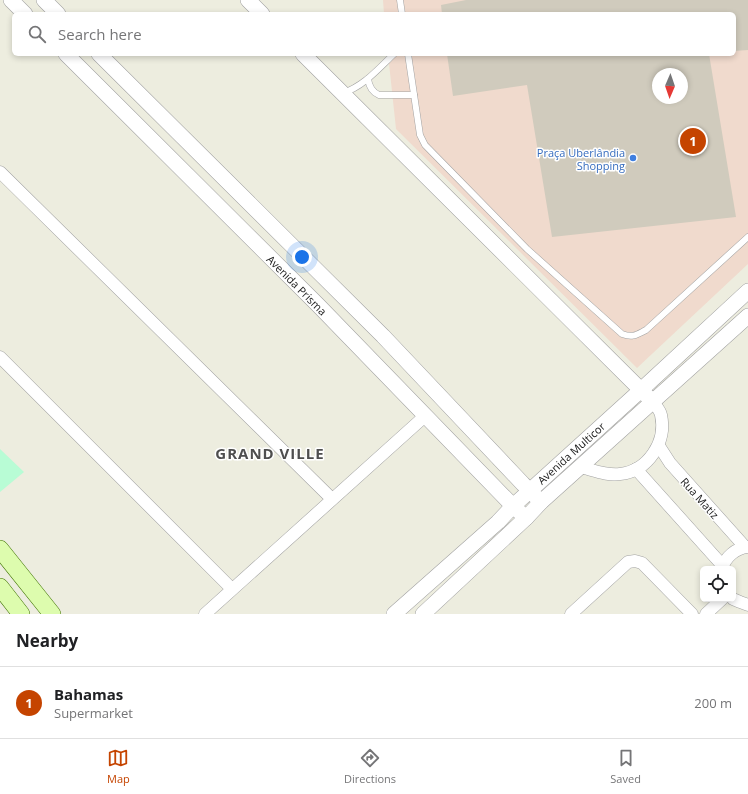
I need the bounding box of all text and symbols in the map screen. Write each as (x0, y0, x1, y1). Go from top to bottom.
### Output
search box (12, 12, 736, 56)
icon: search (26, 23, 48, 45)
text: Search here (58, 24, 142, 44)
north arrow (652, 68, 688, 104)
pin: 1 (680, 126, 706, 156)
place label: Praça Uberlândia Shopping (537, 145, 625, 173)
marker: Praça Uberlândia Shopping (628, 153, 638, 163)
your location (292, 247, 312, 267)
street label: Avenida Prisma (264, 252, 330, 318)
street label: Avenida Multicor (534, 418, 608, 487)
district label: GRAND VILLE (215, 443, 325, 463)
street label: Rua Matiz (678, 474, 722, 522)
map controls (700, 566, 736, 602)
button: locate (700, 566, 736, 602)
text: Nearby (16, 629, 78, 652)
text: Bahamas (54, 684, 123, 704)
text: 1 (25, 694, 33, 712)
text: 200 m (694, 694, 732, 712)
text: Supermarket (54, 704, 133, 722)
tab: Map (107, 747, 130, 786)
tab: Directions (344, 747, 396, 786)
tab: Saved (610, 747, 641, 786)

